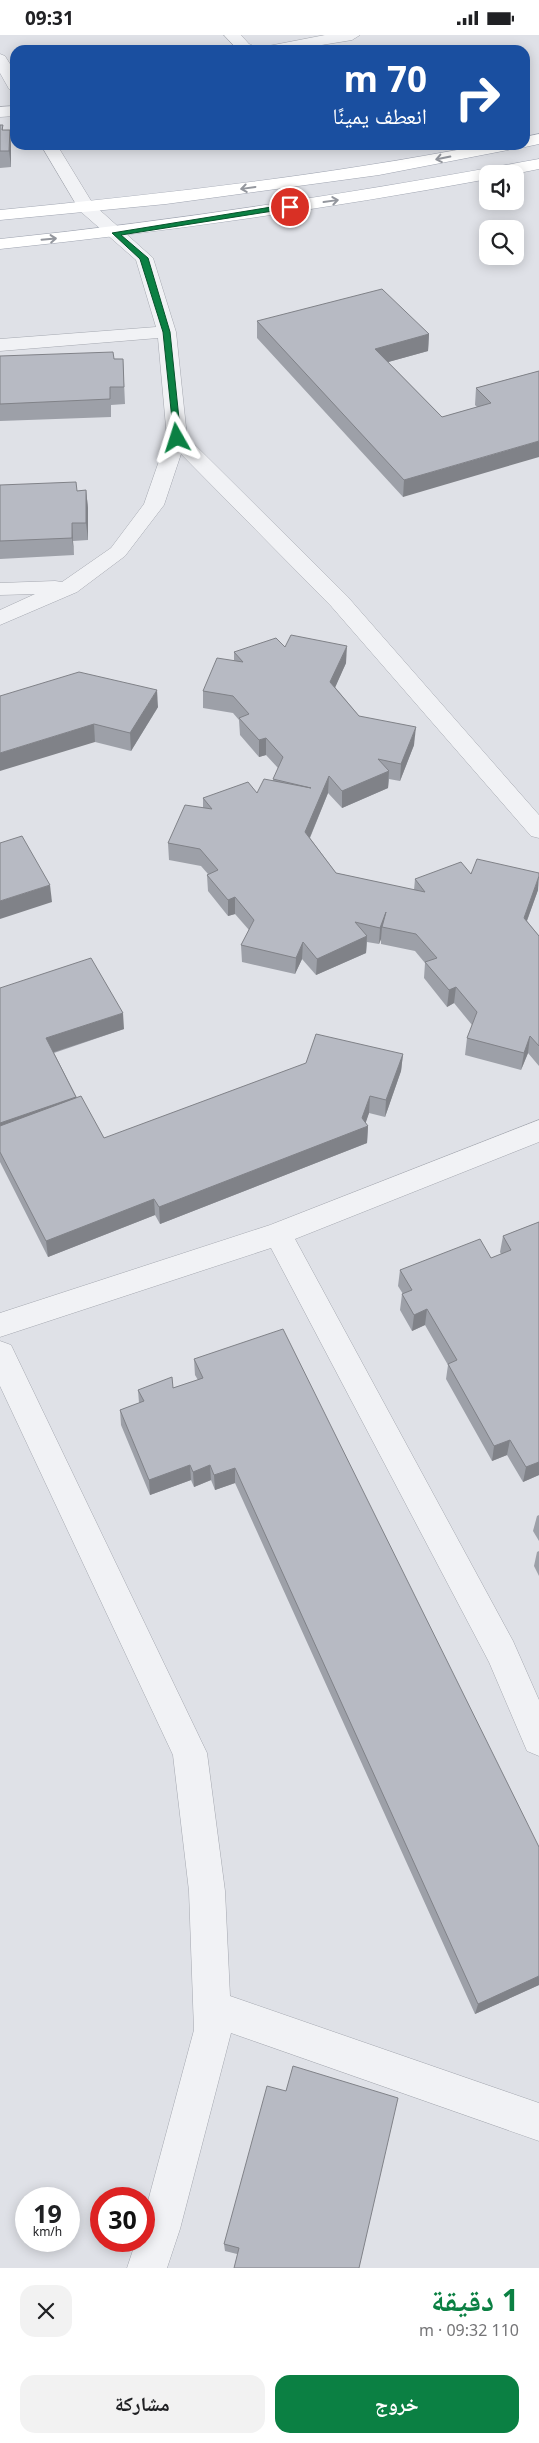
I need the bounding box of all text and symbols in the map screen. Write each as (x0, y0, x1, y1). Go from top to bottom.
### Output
text: 09:31 (25, 5, 74, 31)
text: 70 m (344, 55, 427, 102)
icon: right (445, 65, 510, 130)
text: انعطف يمينًا (333, 100, 427, 130)
one-way arrow (435, 153, 451, 163)
map controls (479, 165, 524, 265)
button: sound (479, 165, 524, 210)
one-way arrow (240, 183, 256, 193)
pin (269, 186, 311, 228)
icon: arrive (276, 193, 304, 221)
one-way arrow (322, 195, 338, 205)
button: search (479, 220, 524, 265)
one-way arrow (40, 235, 56, 244)
position arrow (150, 411, 202, 463)
speed limit sign: 30 (90, 2187, 155, 2252)
text: 19 (33, 2196, 62, 2230)
text: km/h (33, 2223, 62, 2240)
text: 1 دقيقة (431, 2279, 519, 2320)
button: close (20, 2285, 72, 2337)
text: 110 m · 09:32 (419, 2319, 519, 2341)
button: مشاركة (20, 2375, 265, 2433)
button: خروج (275, 2375, 519, 2433)

